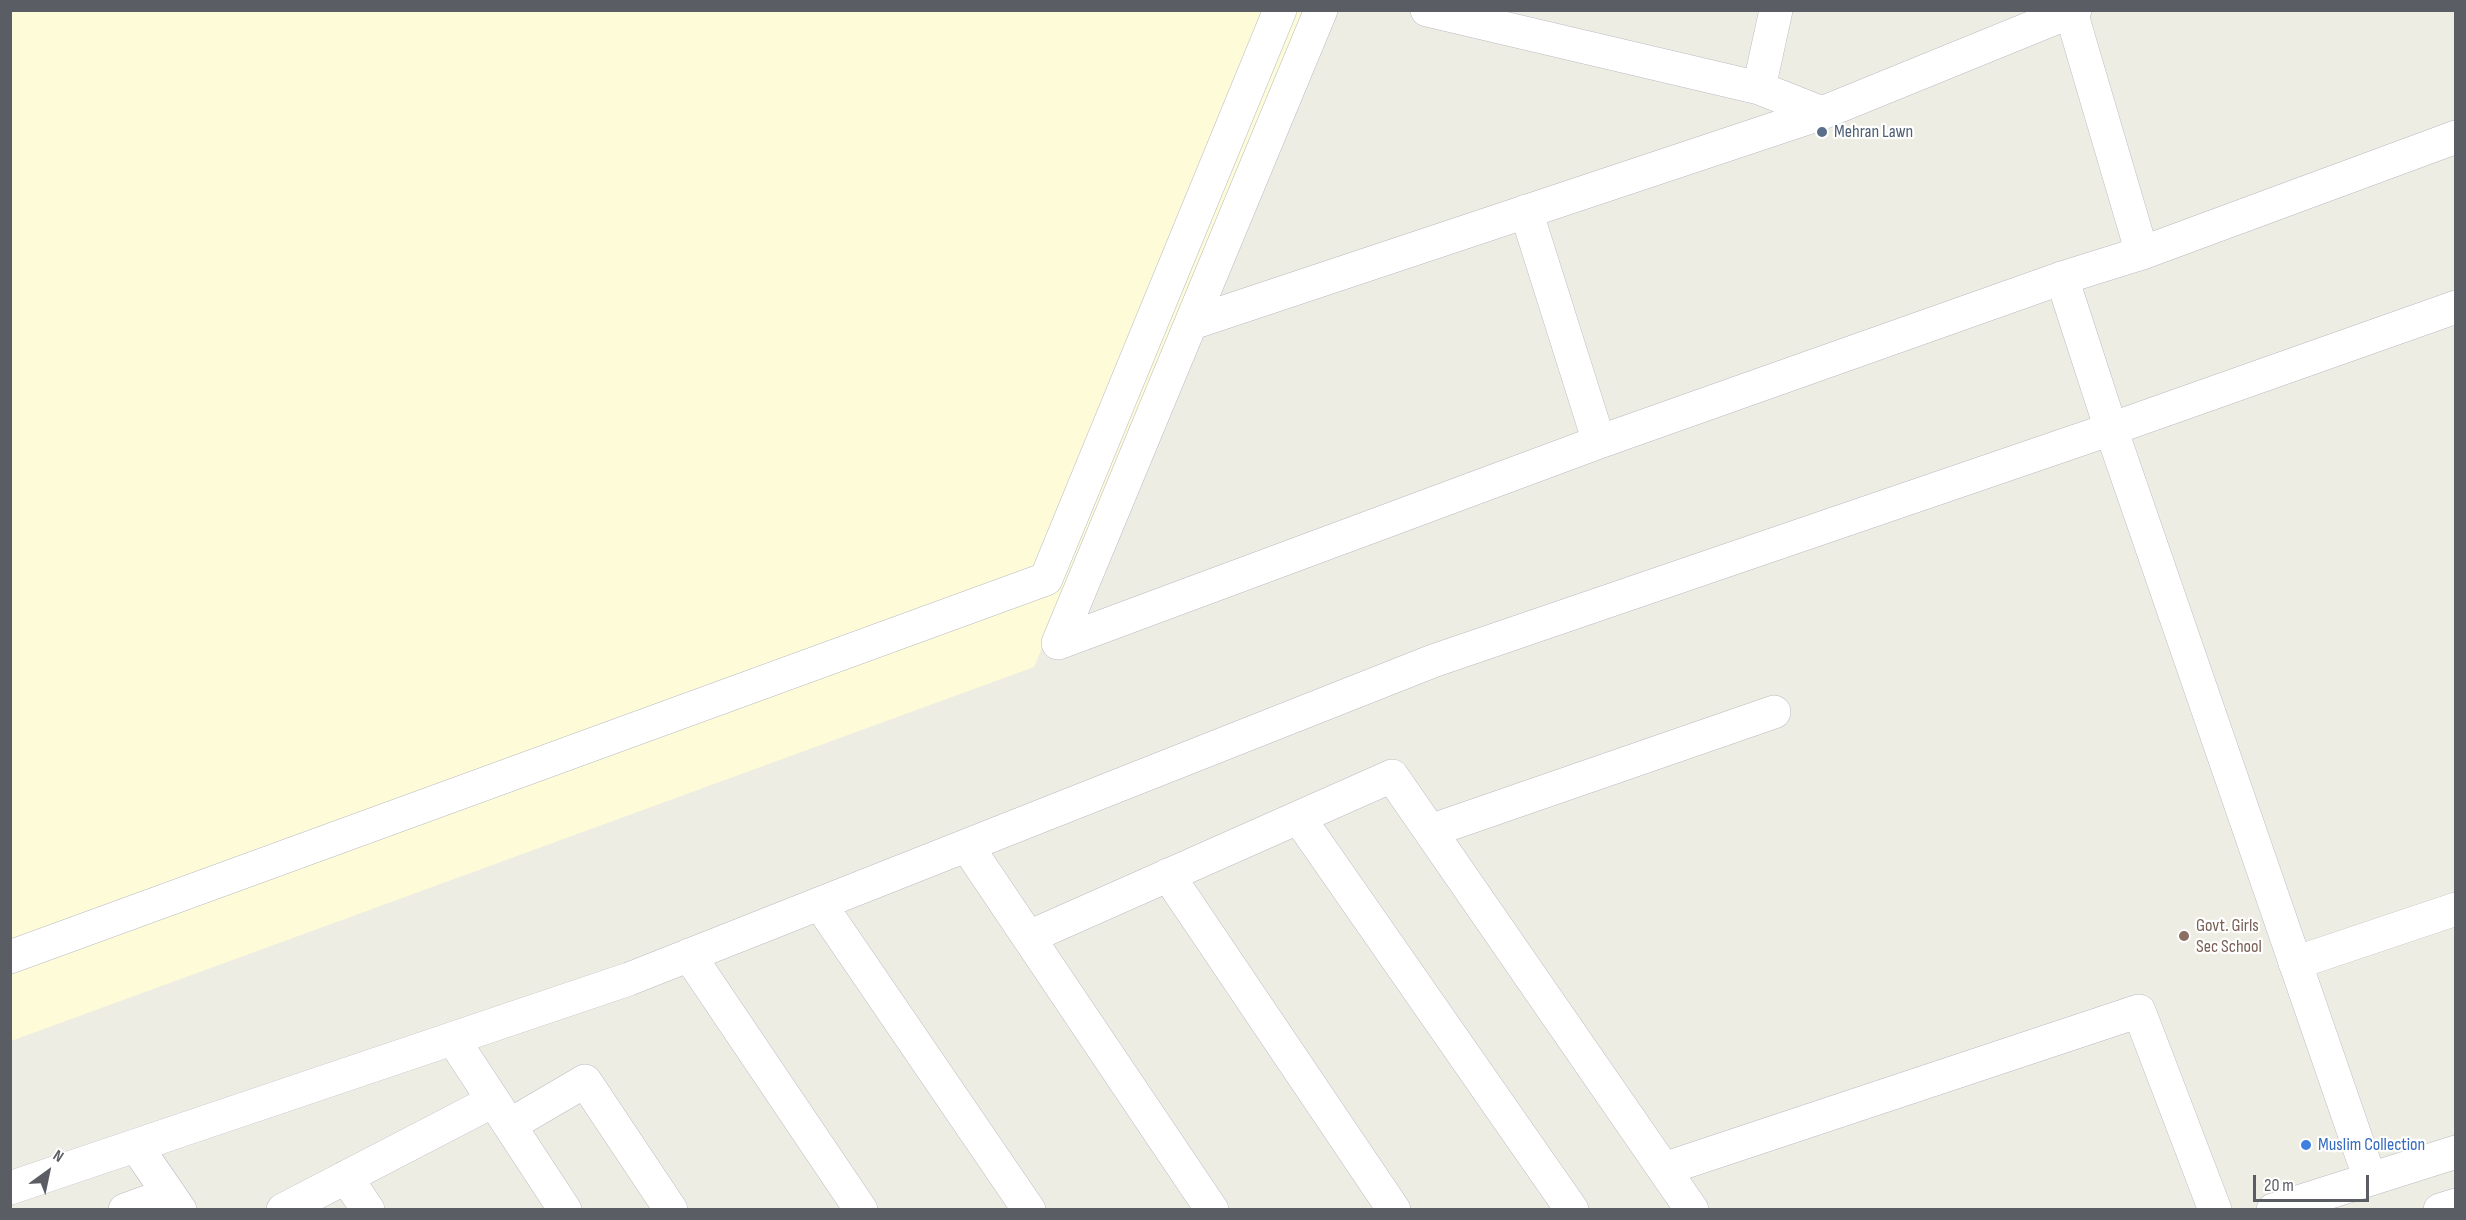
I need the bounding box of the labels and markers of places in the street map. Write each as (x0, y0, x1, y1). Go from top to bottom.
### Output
place label: Mehran Lawn (1834, 121, 1913, 143)
marker: Mehran Lawn (1815, 125, 1829, 139)
place label: Govt. Girls Sec School (2196, 915, 2262, 958)
marker: Govt. Girls Sec School (2177, 929, 2191, 943)
place label: Muslim Collection (2318, 1134, 2425, 1156)
marker: Muslim Collection (2299, 1138, 2313, 1152)

